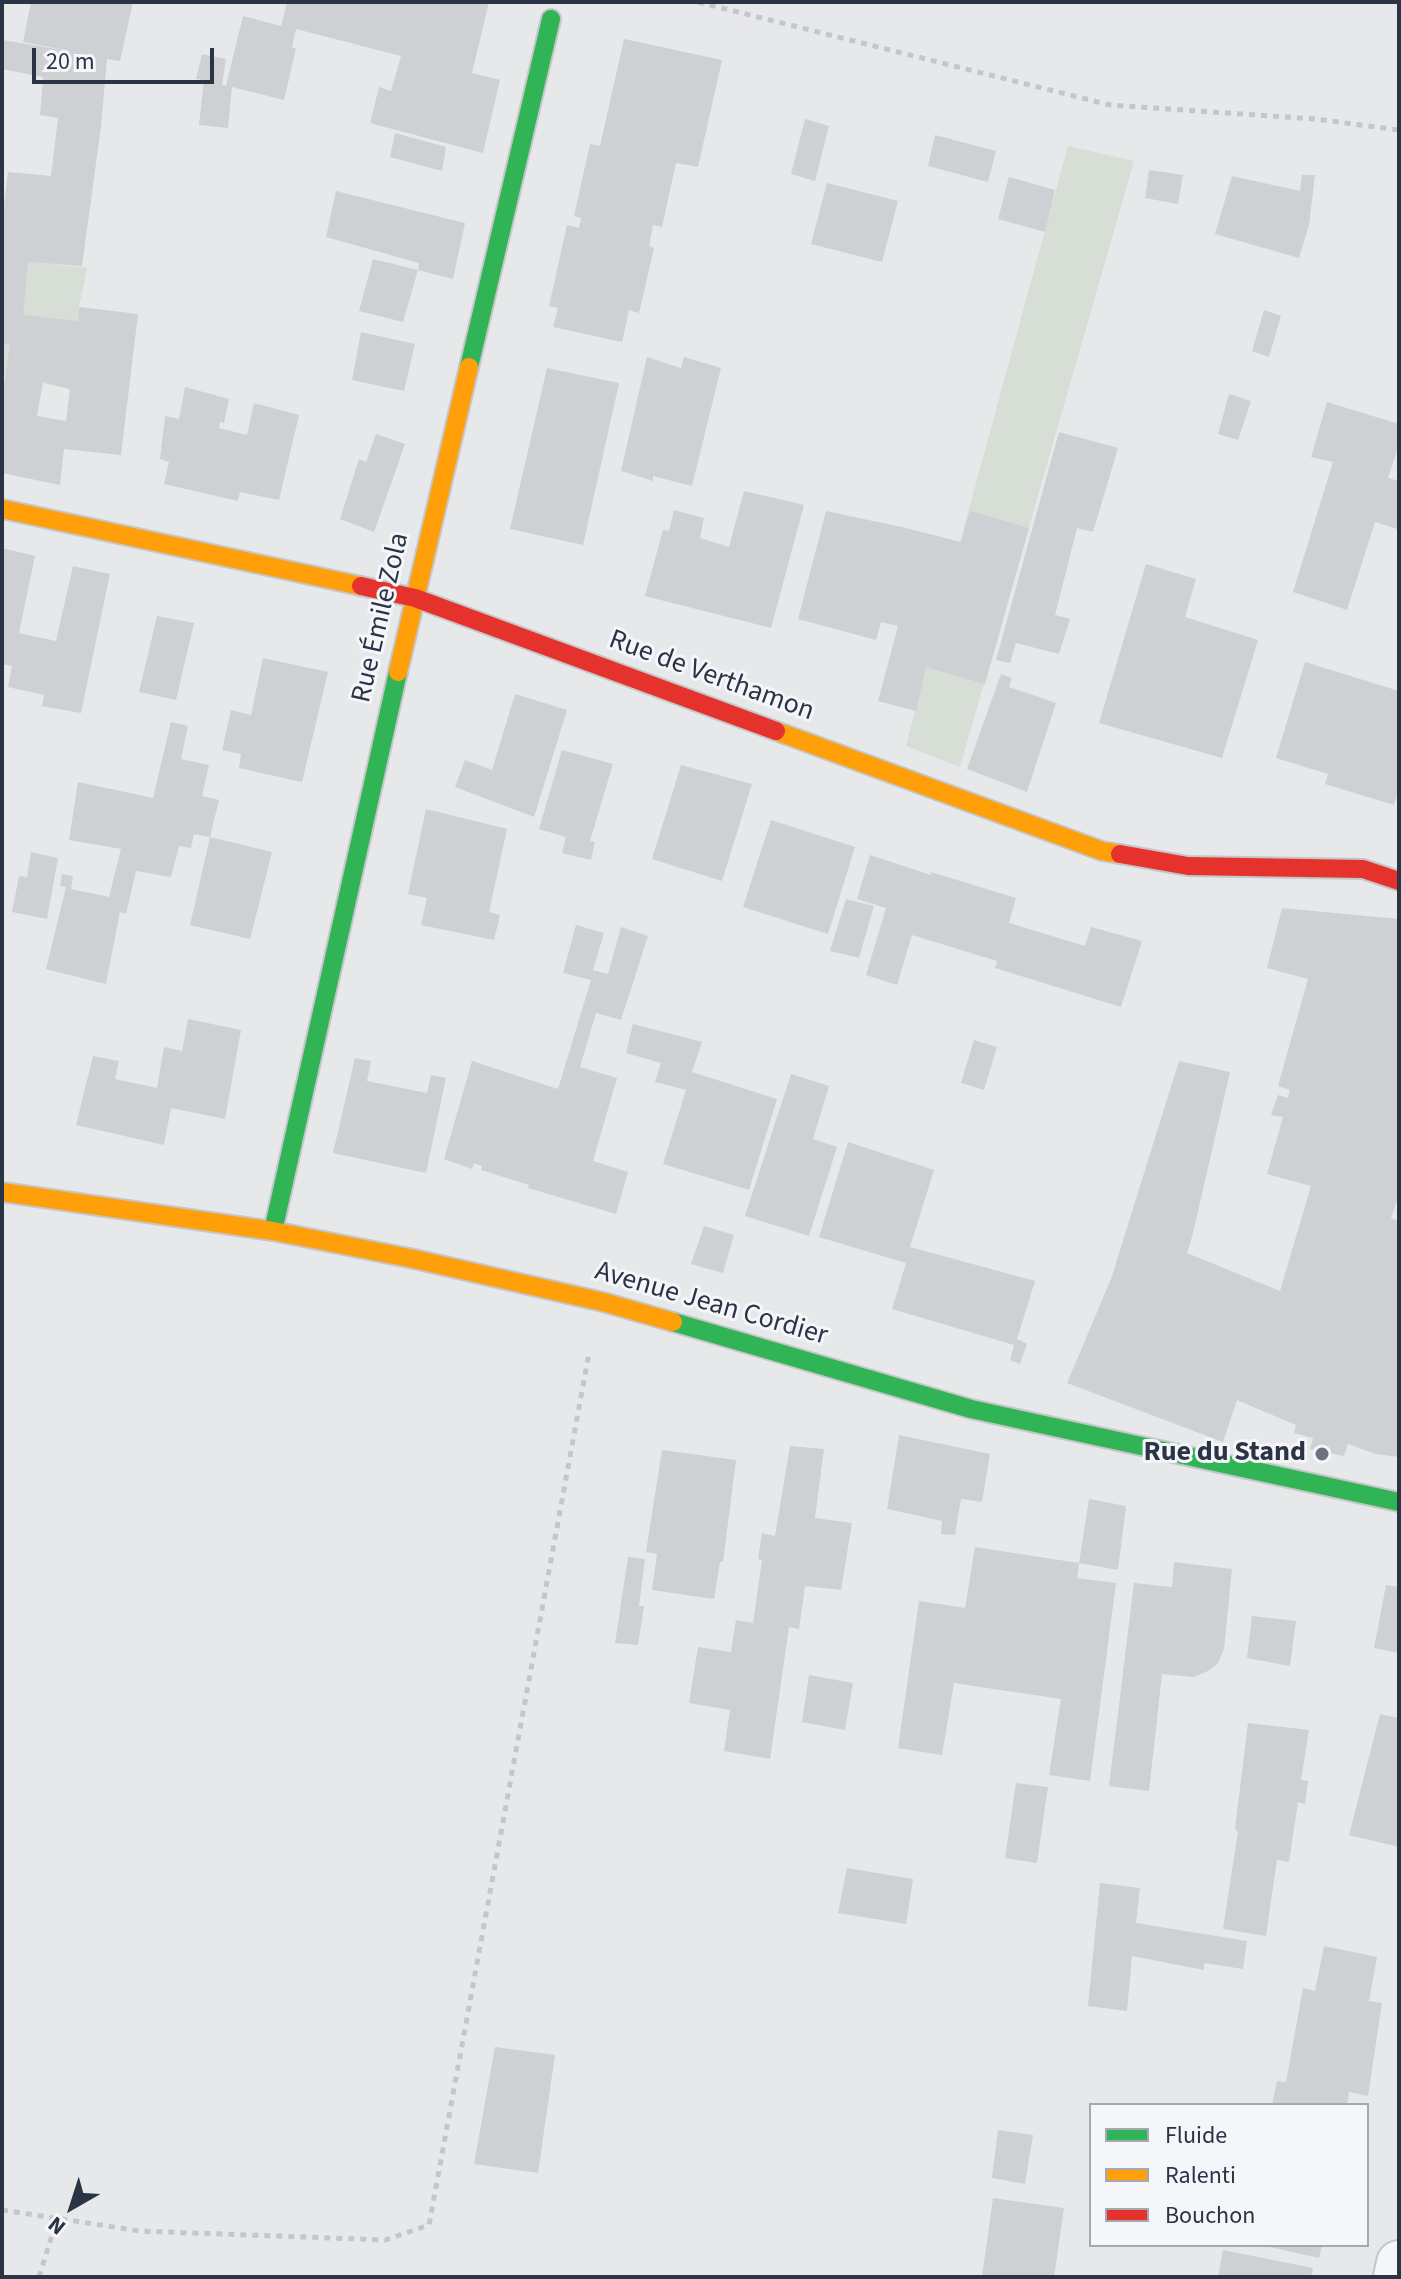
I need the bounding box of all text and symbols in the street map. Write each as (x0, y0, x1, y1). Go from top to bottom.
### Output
scale bar (36, 32, 218, 82)
text: 20 m (46, 44, 95, 79)
street label: Rue Émile Zola (346, 530, 418, 706)
street label: Rue de Verthamon (604, 624, 818, 730)
street label: Avenue Jean Cordier (591, 1256, 831, 1354)
place label: Rue du Stand (1144, 1437, 1306, 1471)
marker: Rue du Stand (1313, 1445, 1331, 1463)
legend (1089, 2103, 1369, 2247)
text: Fluide (1165, 2118, 1227, 2153)
text: Ralenti (1165, 2158, 1236, 2193)
north arrow (32, 2167, 112, 2247)
text: Bouchon (1165, 2198, 1255, 2233)
text: N (41, 2209, 73, 2243)

